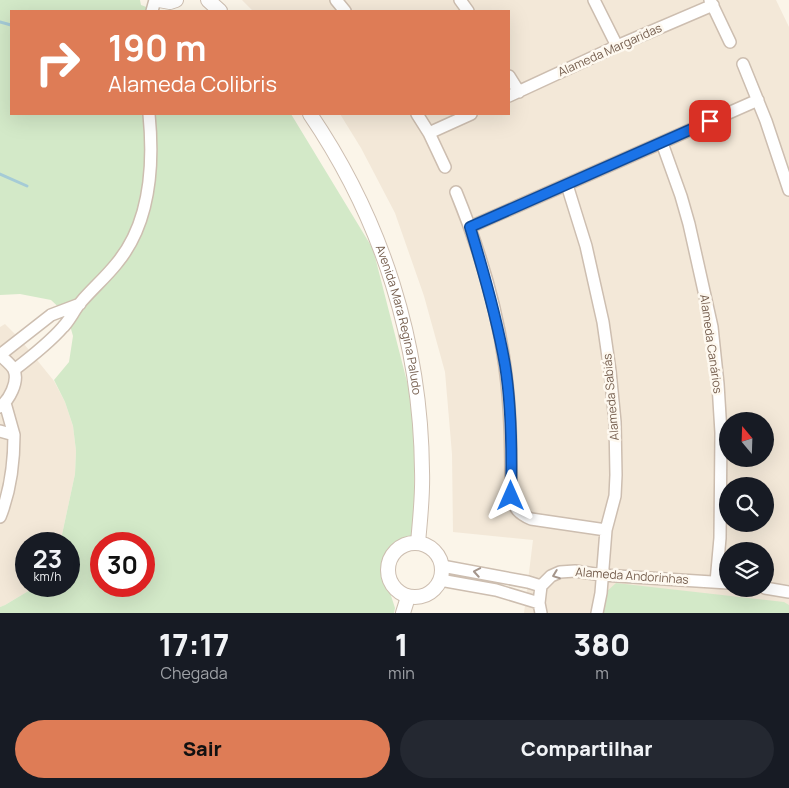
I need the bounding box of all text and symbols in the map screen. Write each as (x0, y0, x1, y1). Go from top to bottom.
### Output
street label: Alameda Margaridas (555, 19, 665, 80)
text: 190 m (108, 24, 207, 72)
icon: right (25, 30, 90, 95)
text: Alameda Colibris (108, 69, 277, 99)
pin (689, 100, 731, 142)
icon: arrive (696, 107, 724, 135)
street label: Avenida Mara Regina Paludo (372, 242, 426, 396)
street label: Alameda Canários (696, 293, 727, 395)
street label: Alameda Sabiás (598, 353, 623, 441)
north arrow (719, 412, 774, 468)
map controls (719, 412, 774, 597)
position arrow (484, 469, 536, 521)
button: search (719, 477, 774, 532)
speed limit sign: 30 (90, 532, 155, 597)
text: 23 (33, 541, 62, 576)
button: layers (719, 542, 774, 597)
street label: Alameda Andorinhas (575, 563, 689, 588)
one-way arrow (472, 567, 481, 577)
text: km/h (34, 568, 61, 585)
one-way arrow (552, 569, 561, 579)
text: 17:17 (159, 624, 229, 665)
text: 1 (395, 624, 408, 665)
text: 380 (574, 624, 630, 665)
text: Chegada (161, 662, 228, 684)
text: min (388, 662, 415, 684)
text: m (595, 662, 609, 684)
button: Sair (15, 720, 390, 778)
button: Compartilhar (400, 720, 774, 778)

